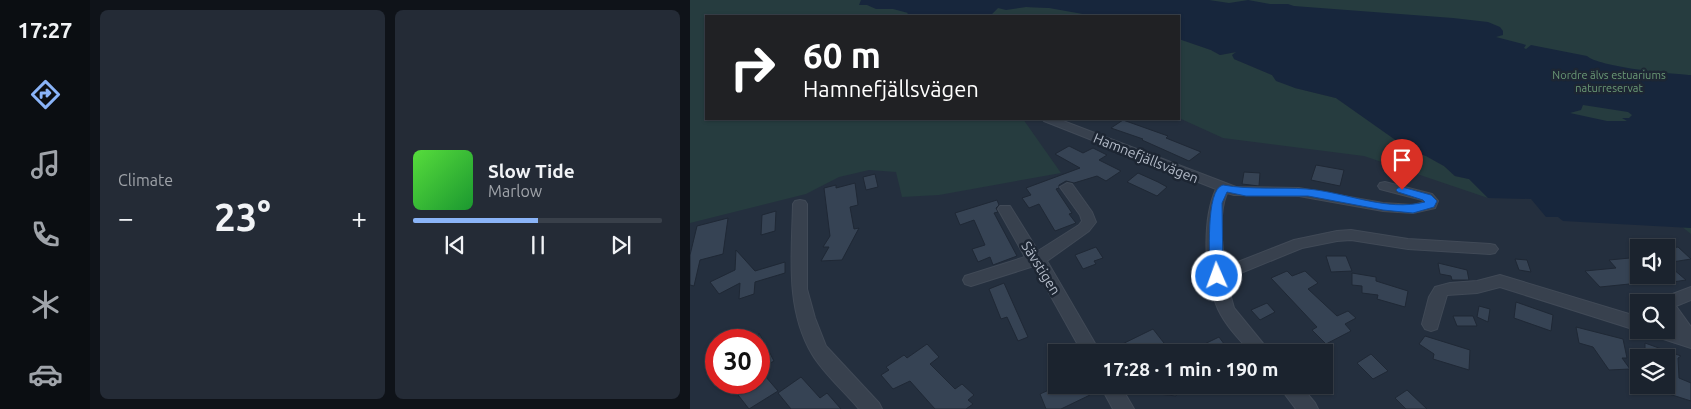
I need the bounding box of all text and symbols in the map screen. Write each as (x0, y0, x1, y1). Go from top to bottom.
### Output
text: 17:27 (17, 17, 73, 42)
icon: right (720, 35, 785, 100)
text: 60 m (803, 35, 881, 75)
park label: Nordre älvs estuariums naturreservat (1552, 69, 1666, 94)
text: Hamnefjällsvägen (803, 76, 979, 101)
icon: directions (28, 77, 63, 112)
street label: Hamnefjällsvägen (1091, 130, 1201, 186)
pin (1381, 139, 1423, 190)
icon: arrive (1388, 146, 1416, 174)
icon: music (28, 147, 63, 182)
text: Slow Tide (488, 160, 575, 182)
text: Climate (118, 171, 173, 189)
text: Marlow (488, 182, 542, 200)
text: 23° (214, 196, 271, 238)
text: − (118, 202, 134, 233)
text: + (351, 202, 367, 233)
icon: phone (28, 217, 63, 252)
icon: previous (441, 231, 469, 259)
icon: pause (524, 231, 552, 259)
icon: next (607, 231, 635, 259)
street label: Sävstigen (1018, 238, 1064, 298)
map controls (1630, 239, 1675, 394)
button: sound (1630, 239, 1675, 284)
position arrow (1190, 249, 1242, 301)
icon: climate (28, 287, 63, 322)
button: search (1630, 294, 1675, 339)
speed limit sign: 30 (705, 329, 770, 394)
button: layers (1630, 349, 1675, 394)
icon: car (28, 357, 63, 392)
text: 17:28 · 1 min · 190 m (1103, 358, 1278, 380)

